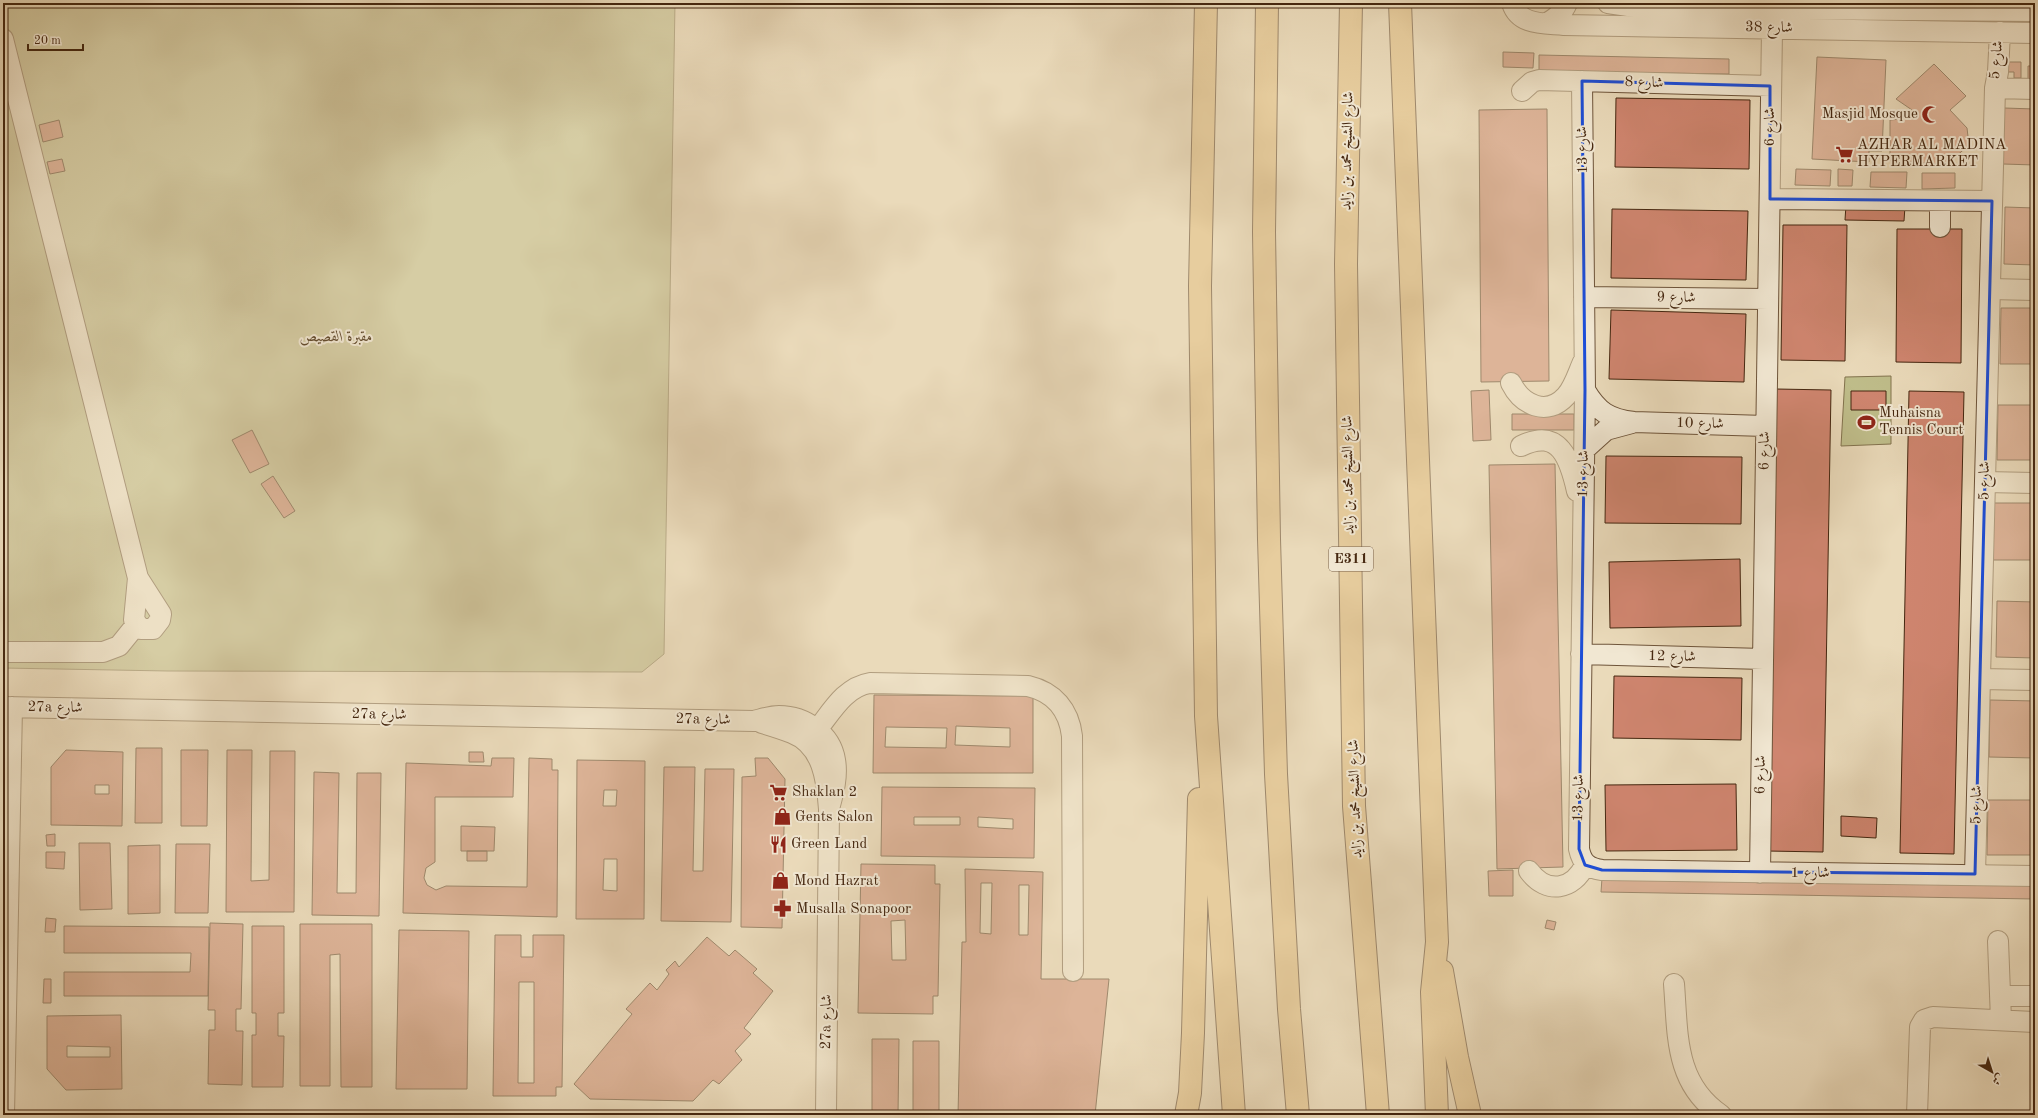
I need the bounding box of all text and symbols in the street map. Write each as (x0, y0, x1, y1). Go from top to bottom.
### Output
street label: شارع 38 (1745, 20, 1793, 40)
scale bar (28, 26, 83, 52)
text: 20 m (34, 35, 61, 47)
street label: شارع 5 (1988, 40, 2010, 80)
street label: شارع 8 (1624, 75, 1664, 95)
street label: شارع الشيخ محمد بن زايد (1339, 92, 1362, 211)
mosque icon: Masjid Mosque (1921, 104, 1941, 124)
place label: Masjid Mosque (1822, 107, 1918, 122)
street label: شارع 6 (1763, 108, 1782, 146)
street label: شارع 13 (1575, 126, 1595, 174)
place label: AZHAR AL MADINA HYPERMARKET (1857, 138, 2007, 170)
supermarket icon: AZHAR AL MADINA HYPERMARKET (1834, 144, 1854, 164)
street label: شارع 9 (1656, 290, 1696, 310)
park label: مقبرة القصيص (299, 330, 373, 346)
place label: Muhaisna Tennis Court (1879, 406, 1963, 438)
sports icon: Muhaisna Tennis Court (1856, 412, 1876, 432)
street label: شارع الشيخ محمد بن زايد (1340, 415, 1363, 534)
street label: شارع 10 (1676, 416, 1724, 436)
street label: شارع 6 (1757, 431, 1777, 471)
street label: شارع 13 (1576, 450, 1596, 498)
street label: شارع 5 (1977, 461, 1997, 501)
road number: E311 (1329, 547, 1373, 571)
street label: شارع 12 (1648, 649, 1696, 669)
street label: 27a شارع (27, 700, 83, 720)
street label: 27a شارع (351, 707, 407, 727)
street label: 27a شارع (675, 712, 731, 732)
street label: شارع الشيخ محمد بن زايد (1346, 739, 1371, 859)
street label: شارع 6 (1753, 755, 1773, 795)
street label: شارع 13 (1571, 774, 1591, 822)
supermarket icon: Shaklan 2 (769, 782, 789, 802)
place label: Shaklan 2 (792, 785, 857, 800)
street label: شارع 5 (1969, 785, 1989, 825)
shop icon: Gents Salon (772, 807, 792, 827)
place label: Gents Salon (795, 810, 873, 825)
restaurant icon: Green Land (768, 834, 788, 854)
place label: Green Land (791, 837, 868, 852)
street label: شارع 1 (1791, 866, 1829, 885)
shop icon: Mond Hazrat (771, 871, 791, 891)
place label: Mond Hazrat (794, 874, 879, 889)
pharmacy icon: Musalla Sonapoor (773, 899, 793, 919)
place label: Musalla Sonapoor (796, 902, 911, 917)
street label: 27a شارع (819, 994, 839, 1050)
north arrow (1972, 1052, 2012, 1092)
text: ش (1990, 1071, 2005, 1086)

